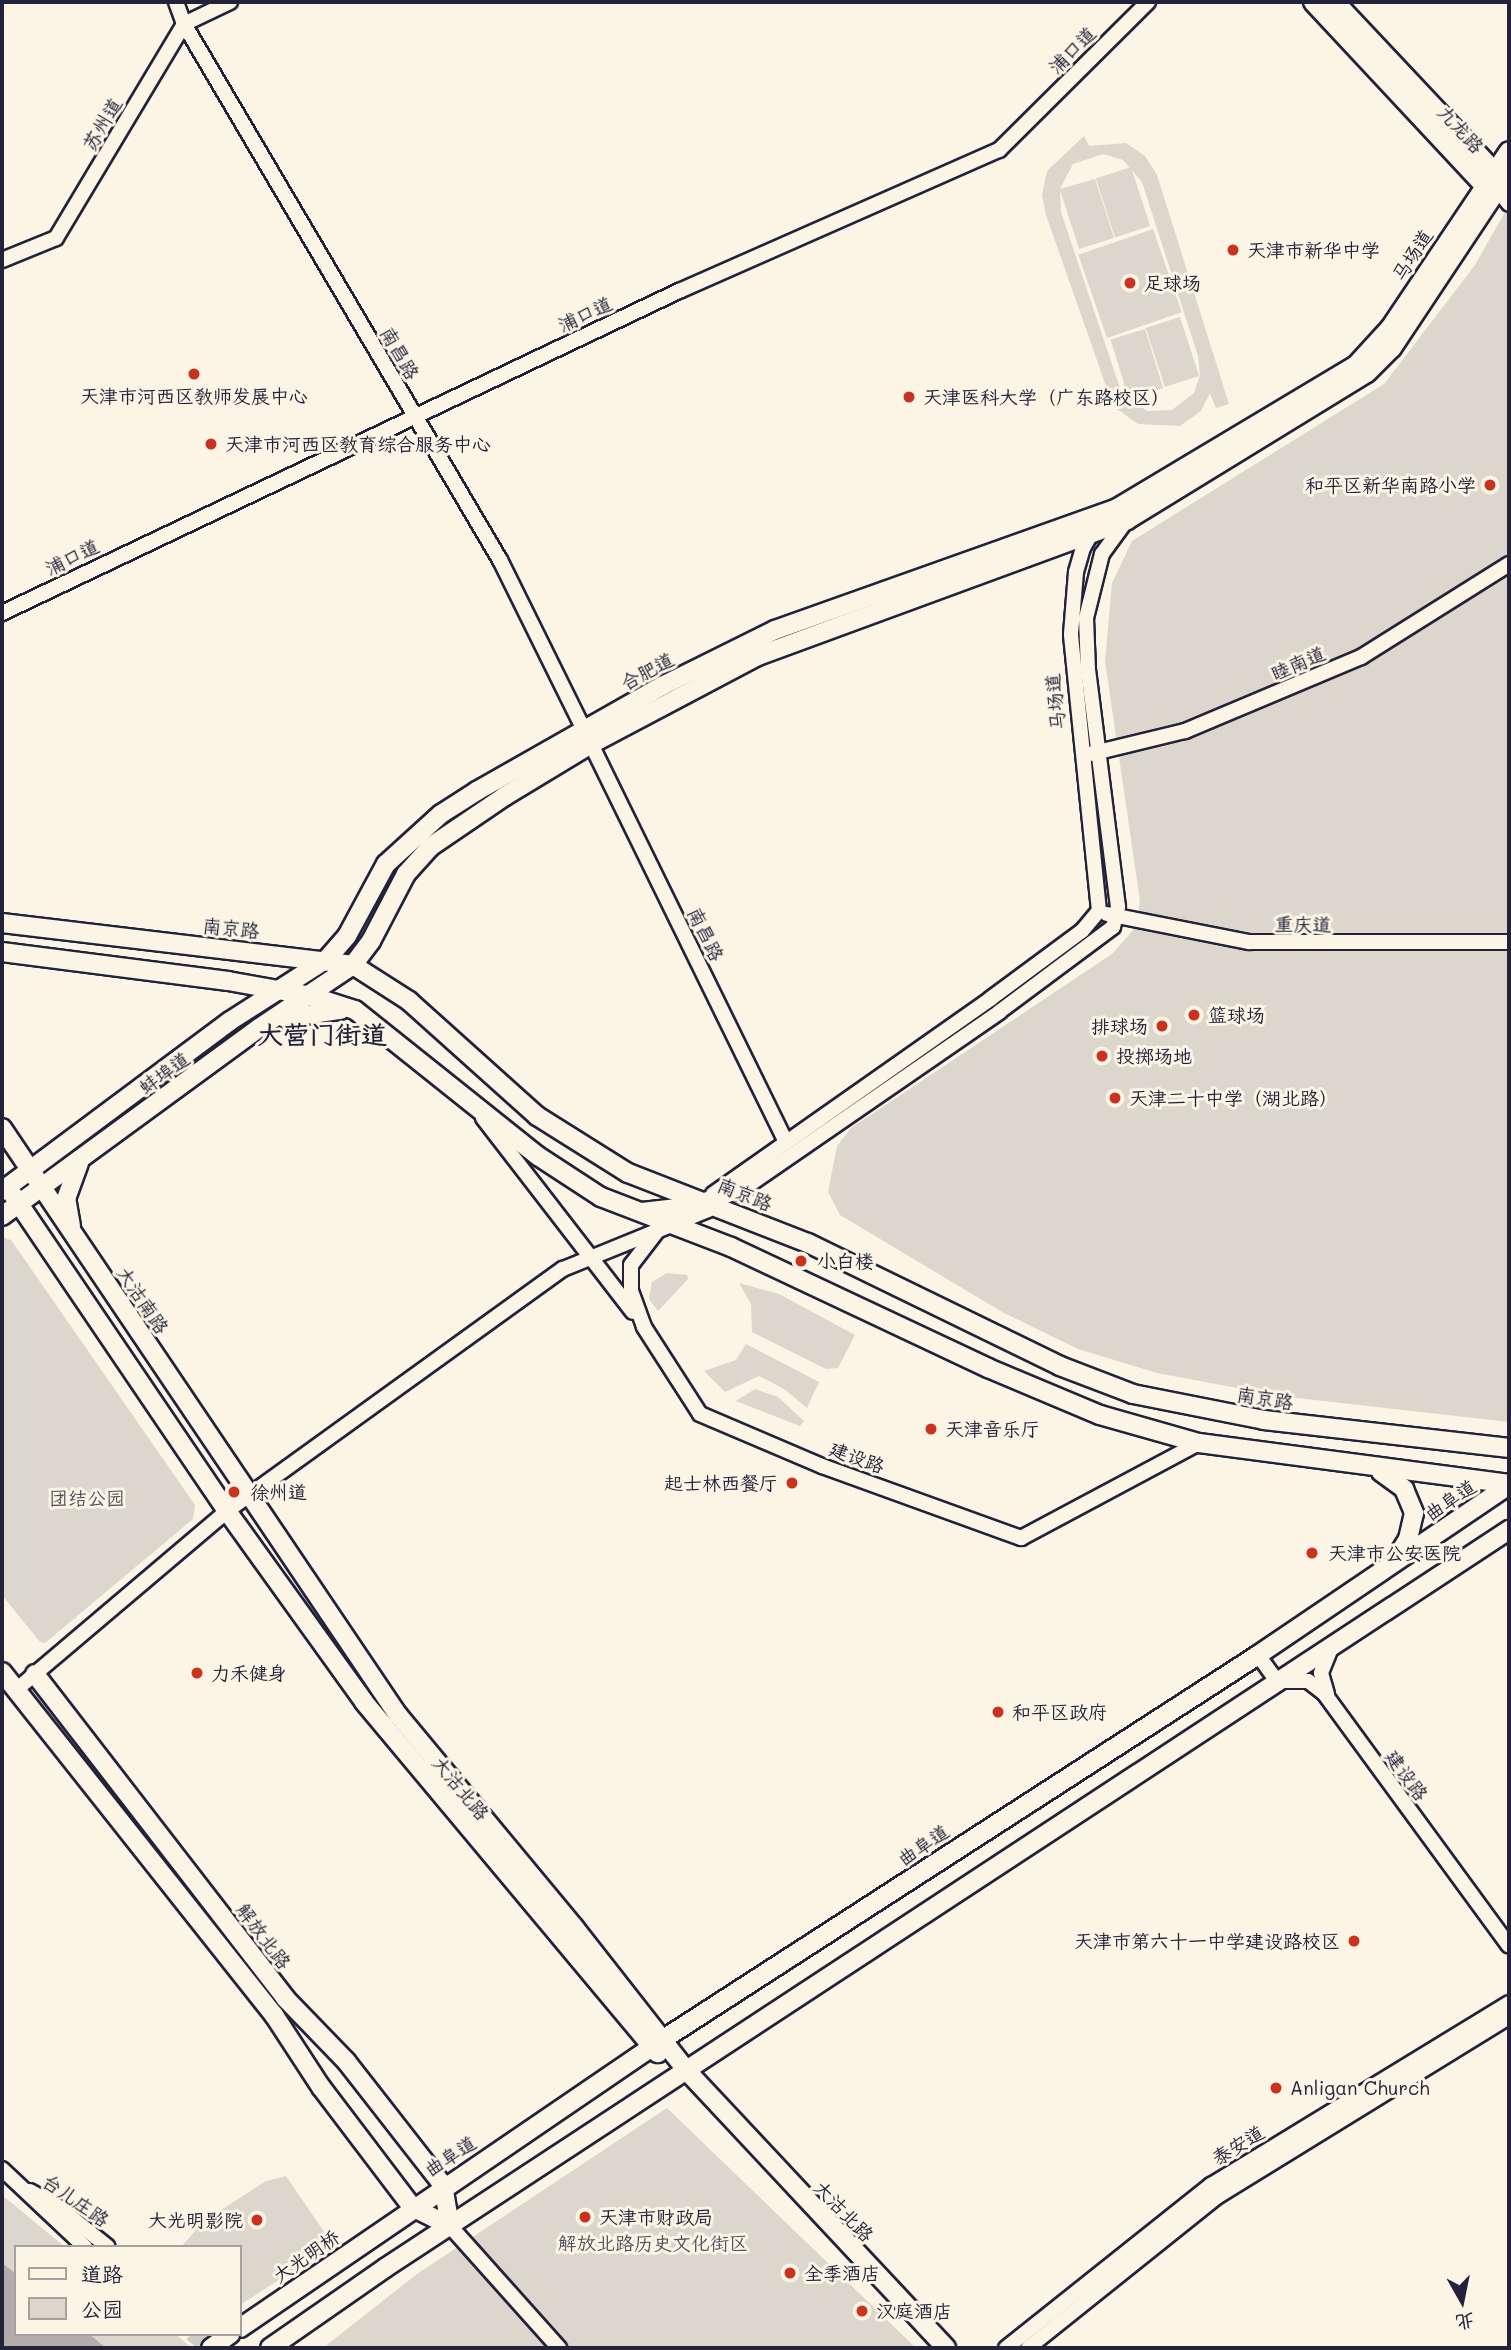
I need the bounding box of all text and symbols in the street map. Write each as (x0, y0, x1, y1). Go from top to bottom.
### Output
street label: 浦口道 (1044, 22, 1100, 78)
street label: 苏州道 (78, 94, 126, 154)
street label: 九龙路 (1433, 100, 1489, 158)
street label: 马场道 (1387, 225, 1437, 285)
place label: 天津市新华中学 (1247, 239, 1380, 261)
marker: 天津市新华中学 (1225, 242, 1241, 258)
place label: 足球场 (1144, 272, 1201, 294)
marker: 足球场 (1122, 275, 1138, 291)
street label: 浦口道 (554, 292, 616, 336)
street label: 南昌路 (376, 323, 424, 383)
marker: 天津市河西区教师发展中心 (186, 366, 202, 382)
place label: 天津市河西区教师发展中心 (80, 385, 308, 407)
place label: 天津医科大学（广东路校区） (923, 386, 1170, 408)
marker: 天津医科大学（广东路校区） (901, 389, 917, 405)
place label: 天津市河西区教育综合服务中心 (225, 433, 491, 455)
marker: 天津市河西区教育综合服务中心 (203, 436, 219, 452)
place label: 和平区新华南路小学 (1305, 474, 1476, 496)
marker: 和平区新华南路小学 (1482, 477, 1498, 493)
street label: 浦口道 (41, 534, 103, 580)
street label: 睦南道 (1267, 641, 1329, 685)
street label: 合肥道 (616, 648, 678, 694)
street label: 马场道 (1041, 672, 1069, 732)
street label: 南昌路 (683, 903, 729, 965)
street label: 重庆道 (1274, 912, 1332, 936)
street label: 南京路 (201, 914, 261, 942)
place label: 篮球场 (1208, 1004, 1265, 1026)
marker: 篮球场 (1186, 1007, 1202, 1023)
place label: 排球场 (1091, 1015, 1148, 1037)
marker: 排球场 (1154, 1018, 1170, 1034)
district label: 大营门街道 (257, 1019, 387, 1051)
place label: 投掷场地 (1116, 1045, 1192, 1067)
street label: 蚌埠道 (134, 1047, 194, 1099)
marker: 投掷场地 (1094, 1048, 1110, 1064)
place label: 天津二十中学（湖北路） (1129, 1087, 1338, 1109)
marker: 天津二十中学（湖北路） (1107, 1090, 1123, 1106)
street label: 南京路 (714, 1173, 776, 1215)
place label: 小白楼 (817, 1250, 874, 1272)
marker: 小白楼 (791, 1251, 811, 1271)
street label: 大沽南路 (112, 1262, 174, 1338)
street label: 南京路 (1235, 1382, 1295, 1414)
place label: 天津音乐厅 (945, 1418, 1040, 1440)
marker: 天津音乐厅 (923, 1421, 939, 1437)
street label: 建设路 (826, 1437, 888, 1477)
place label: 起士林西餐厅 (664, 1472, 778, 1494)
marker: 起士林西餐厅 (784, 1475, 800, 1491)
street label: 曲阜道 (1420, 1475, 1480, 1525)
place label: 徐州道 (250, 1481, 307, 1503)
marker: 徐州道 (224, 1482, 244, 1502)
park label: 团结公园 (49, 1487, 125, 1509)
place label: 天津市公安医院 (1328, 1542, 1461, 1564)
marker: 天津市公安医院 (1302, 1543, 1322, 1563)
place label: 力禾健身 (211, 1662, 287, 1684)
marker: 力禾健身 (189, 1665, 205, 1681)
place label: 和平区政府 (1012, 1701, 1107, 1723)
marker: 和平区政府 (990, 1704, 1006, 1720)
street label: 建设路 (1381, 1745, 1433, 1805)
street label: 大沽北路 (428, 1752, 494, 1824)
street label: 曲阜道 (893, 1820, 953, 1870)
street label: 解放北路 (232, 1899, 296, 1973)
place label: 天津市第六十一中学建设路校区 (1074, 1930, 1340, 1952)
marker: 天津市第六十一中学建设路校区 (1346, 1933, 1362, 1949)
place label: Anligan Church (1290, 2077, 1430, 2099)
marker: Anligan Church (1268, 2080, 1284, 2096)
street label: 泰安道 (1208, 2120, 1268, 2170)
street label: 曲阜道 (420, 2131, 480, 2181)
street label: 台儿庄路 (38, 2169, 114, 2231)
street label: 大沽北路 (809, 2176, 879, 2246)
place label: 天津市财政局 (599, 2206, 713, 2228)
place label: 大光明影院 (148, 2209, 243, 2231)
marker: 天津市财政局 (577, 2209, 593, 2225)
marker: 大光明影院 (249, 2212, 265, 2228)
street label: 大光明桥 (268, 2225, 344, 2287)
park label: 解放北路历史文化街区 (558, 2232, 748, 2254)
legend (14, 2245, 242, 2336)
text: 道路 (81, 2260, 123, 2287)
place label: 全季酒店 (804, 2262, 880, 2284)
marker: 全季酒店 (782, 2265, 798, 2281)
north arrow (1427, 2266, 1497, 2336)
text: 公园 (81, 2295, 123, 2322)
place label: 汉庭酒店 (876, 2300, 952, 2322)
marker: 汉庭酒店 (854, 2303, 870, 2319)
text: 北 (1454, 2308, 1477, 2336)

